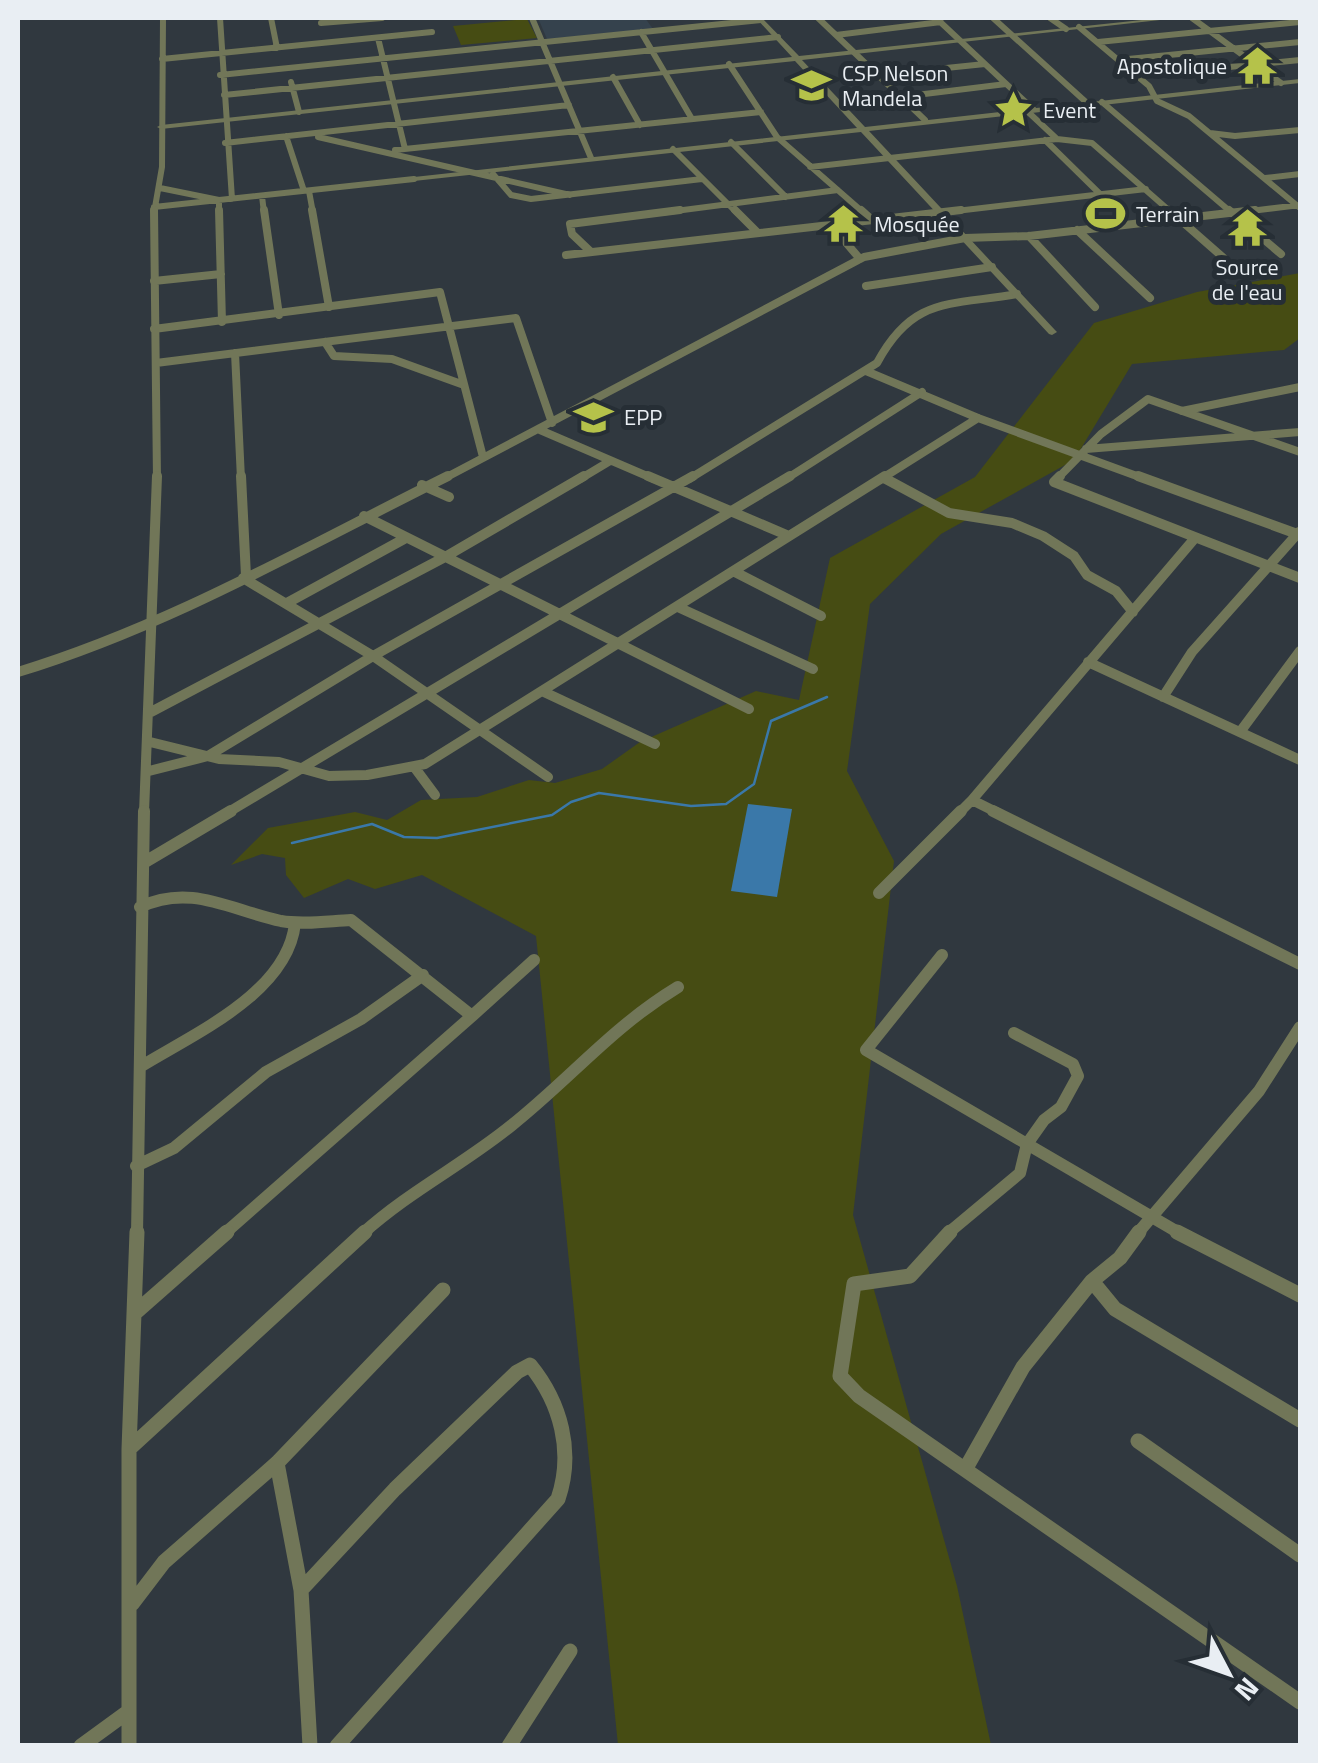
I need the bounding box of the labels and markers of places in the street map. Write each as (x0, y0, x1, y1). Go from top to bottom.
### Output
temple icon: Apostolique (1236, 45, 1278, 87)
place label: Apostolique (1117, 49, 1227, 83)
place label: CSP Nelson Mandela (842, 56, 948, 115)
school or university icon: CSP Nelson Mandela (791, 65, 833, 107)
place icon: Event (992, 89, 1034, 131)
place label: Event (1043, 93, 1096, 127)
sports icon: Terrain (1085, 193, 1127, 235)
place label: Terrain (1136, 197, 1200, 231)
temple icon: Mosquée (823, 203, 865, 245)
place label: Mosquée (874, 207, 960, 241)
temple icon: Source de l'eau (1226, 207, 1268, 249)
place label: Source de l'eau (1212, 250, 1282, 309)
school or university icon: EPP (573, 396, 615, 438)
place label: EPP (624, 400, 662, 434)

